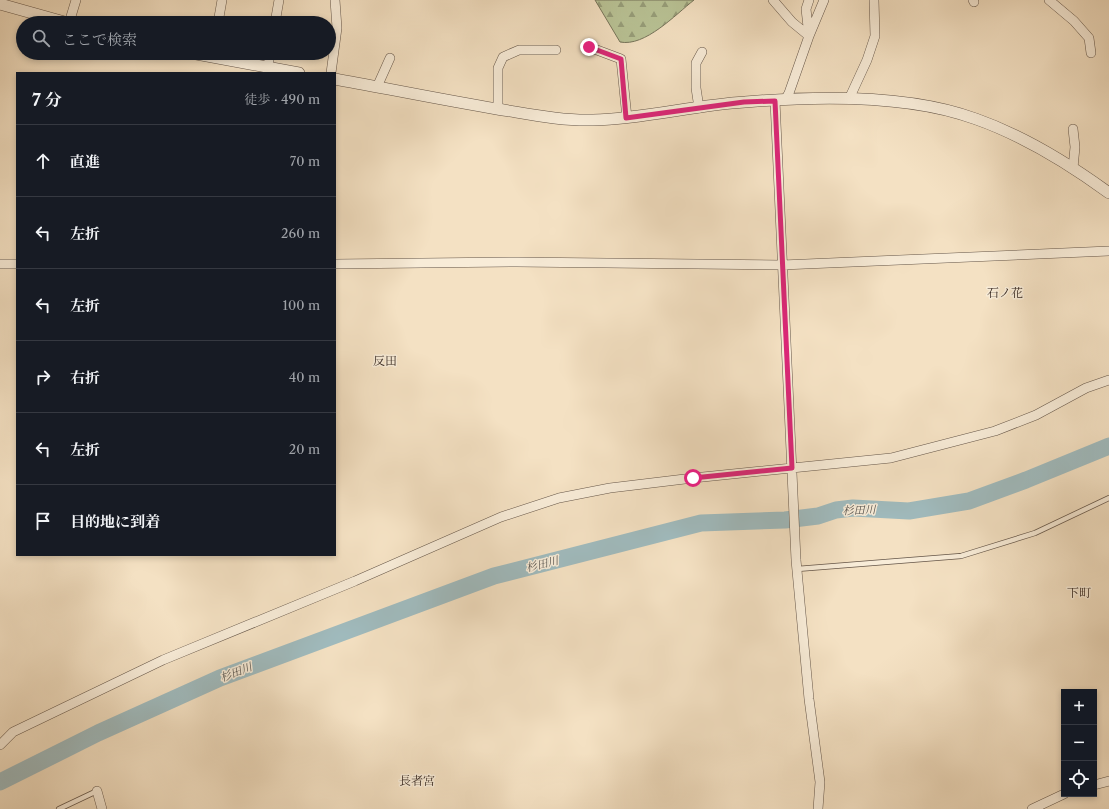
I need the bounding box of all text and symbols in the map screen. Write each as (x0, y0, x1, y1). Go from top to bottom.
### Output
search box (16, 16, 336, 60)
icon: search (30, 27, 52, 49)
text: ここで検索 (62, 30, 137, 49)
route end (580, 38, 598, 56)
text: 7 分 (32, 90, 62, 110)
text: 徒歩 · 490 m (244, 91, 320, 107)
icon: ahead (32, 150, 54, 172)
text: 直進 (70, 152, 100, 171)
text: 70 m (290, 153, 320, 169)
icon: left (32, 222, 54, 244)
text: 左折 (70, 224, 100, 243)
text: 260 m (281, 225, 320, 241)
district label: 石ノ花 (987, 285, 1023, 300)
icon: left (32, 294, 54, 316)
text: 左折 (70, 296, 100, 315)
text: 100 m (282, 297, 320, 313)
district label: 反田 (373, 353, 397, 368)
icon: right (32, 366, 54, 388)
text: 右折 (70, 368, 100, 387)
text: 40 m (289, 369, 320, 385)
icon: left (32, 438, 54, 460)
text: 左折 (70, 440, 100, 459)
text: 20 m (289, 441, 320, 457)
route start (684, 469, 702, 487)
water label: 杉田川 (842, 502, 877, 518)
icon: arrive (32, 510, 54, 532)
text: 目的地に到着 (70, 512, 160, 531)
water label: 杉田川 (524, 553, 561, 575)
district label: 下町 (1067, 585, 1091, 600)
water label: 杉田川 (218, 659, 255, 684)
map controls (1061, 689, 1097, 797)
button: + (1061, 689, 1097, 725)
button: − (1061, 725, 1097, 761)
button: locate (1061, 761, 1097, 797)
district label: 長者宮 (399, 773, 435, 788)

